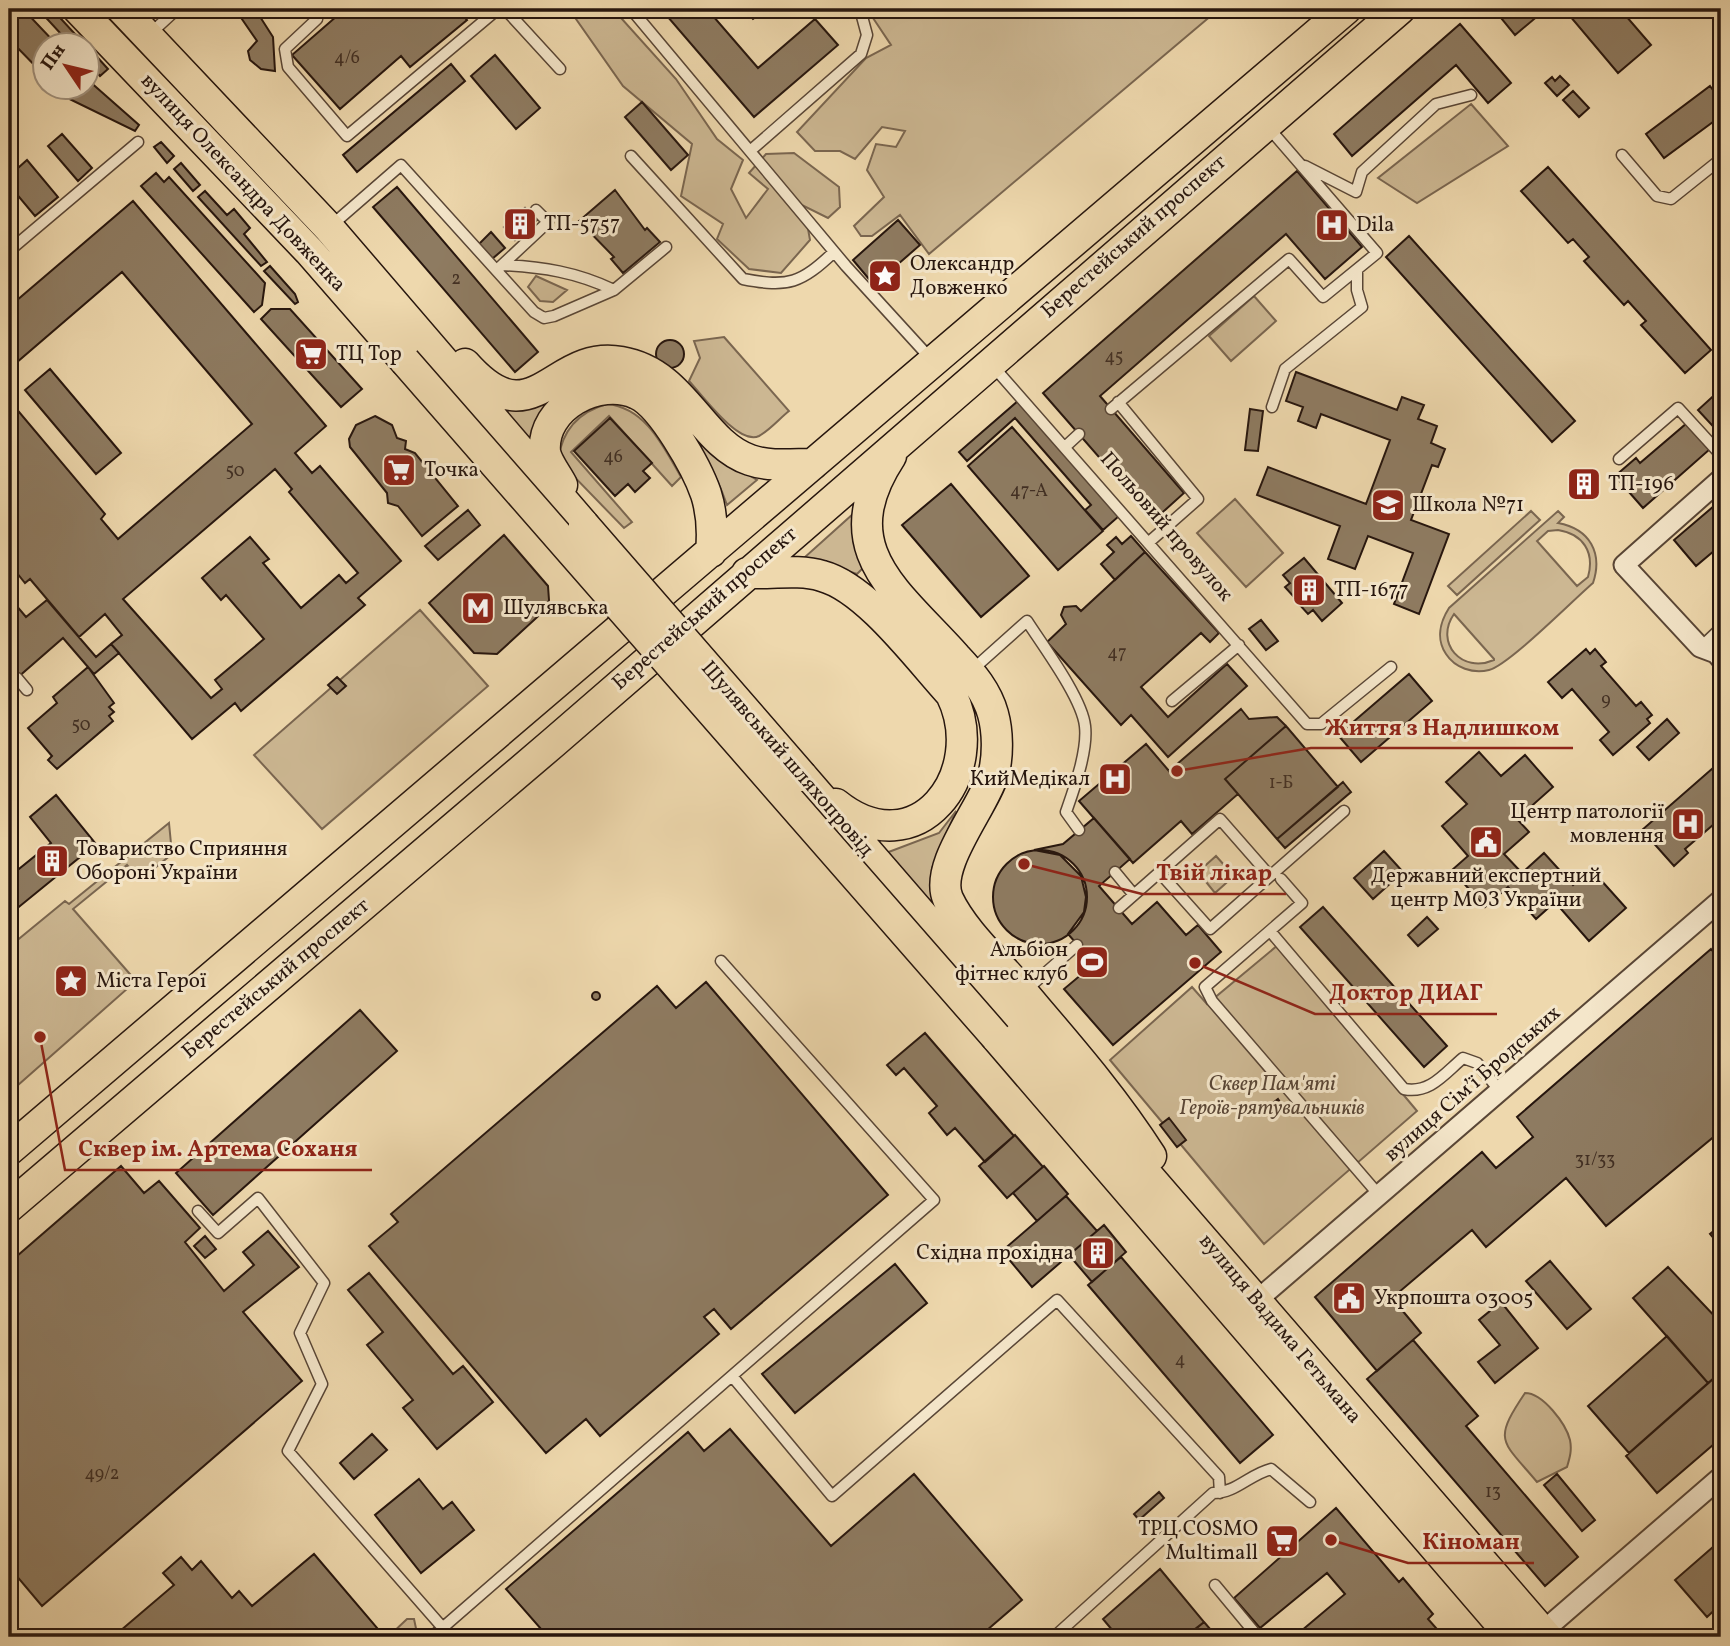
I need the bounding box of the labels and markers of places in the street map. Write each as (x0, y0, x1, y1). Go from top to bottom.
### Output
building icon: ТП-5757 (501, 205, 539, 243)
hospital icon: Dila (1313, 206, 1351, 244)
place label: ТП-5757 (544, 210, 620, 239)
place label: Dila (1356, 211, 1394, 240)
place label: Олександр Довженко (910, 250, 1014, 303)
place icon: Олександр Довженко (866, 257, 904, 295)
supermarket icon: ТЦ Тор (292, 335, 330, 373)
place label: ТЦ Тор (336, 340, 402, 369)
supermarket icon: Точка (380, 451, 418, 489)
place label: Точка (424, 456, 479, 485)
building icon: ТП-196 (1565, 465, 1603, 503)
place label: ТП-196 (1608, 470, 1674, 499)
school or university icon: Школа №71 (1369, 486, 1407, 524)
place label: Школа №71 (1412, 491, 1524, 520)
building icon: ТП-1677 (1290, 571, 1328, 609)
place label: ТП-1677 (1334, 576, 1409, 605)
metro station icon: Шулявська (459, 589, 497, 627)
place label: Шулявська (503, 594, 609, 623)
callout: Життя з Надлишком (1311, 704, 1573, 748)
hospital icon: КийМедікал (1096, 760, 1134, 798)
place label: КийМедікал (970, 765, 1090, 794)
place label: Центр патології мовлення (1510, 798, 1664, 851)
hospital icon: Центр патології мовлення (1669, 805, 1707, 843)
public building icon: Державний експертний центр МОЗ України (1467, 823, 1505, 861)
place label: Товариство Сприяння Обороні України (76, 835, 288, 888)
building icon: Товариство Сприяння Обороні України (33, 842, 71, 880)
callout: Твій лікар (1142, 850, 1286, 894)
place label: Державний експертний центр МОЗ України (1371, 862, 1601, 915)
place label: Альбіон фітнес клуб (955, 936, 1068, 989)
sports icon: Альбіон фітнес клуб (1073, 943, 1111, 981)
place icon: Міста Герої (52, 962, 90, 1000)
place label: Міста Герої (96, 967, 206, 996)
callout: Доктор ДИАГ (1315, 970, 1497, 1014)
callout: Сквер ім. Артема Соханя (65, 1126, 372, 1170)
building icon: Східна прохідна (1079, 1234, 1117, 1272)
place label: Східна прохідна (916, 1239, 1074, 1268)
public building icon: Укрпошта 03005 (1330, 1279, 1368, 1317)
place label: Укрпошта 03005 (1374, 1284, 1533, 1313)
place label: ТРЦ COSMO Multimall (1138, 1515, 1258, 1568)
callout: Кіноман (1408, 1519, 1534, 1563)
supermarket icon: ТРЦ COSMO Multimall (1263, 1522, 1301, 1560)

